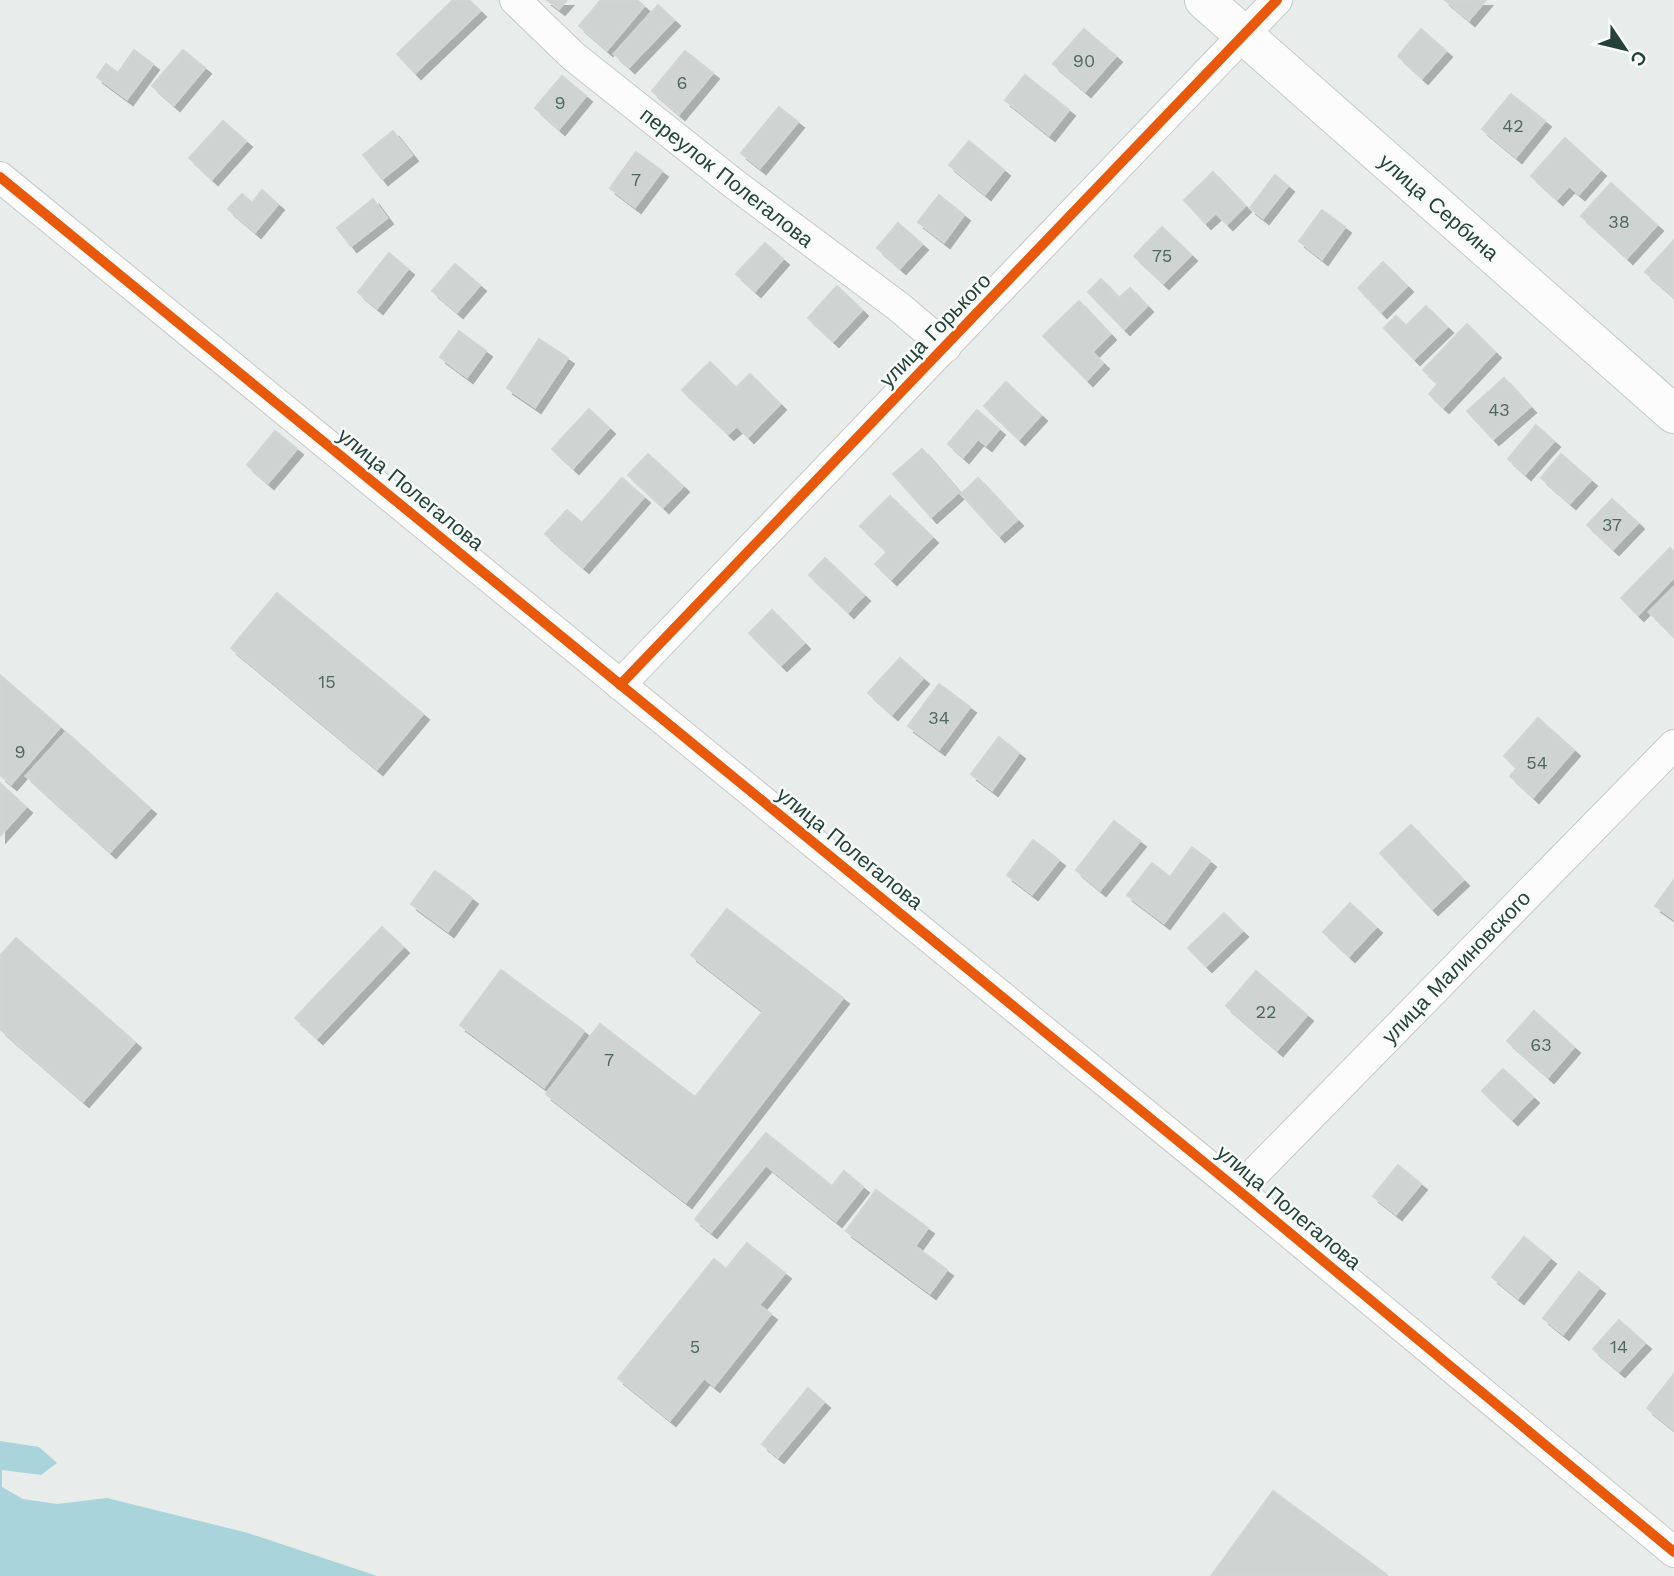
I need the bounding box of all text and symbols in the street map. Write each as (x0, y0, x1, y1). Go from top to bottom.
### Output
north arrow (1590, 14, 1660, 84)
text: С (1625, 46, 1652, 71)
house number: 90 (1073, 50, 1095, 71)
house number: 6 (677, 72, 687, 93)
house number: 9 (554, 92, 566, 113)
street label: переулок Полегалова (636, 102, 819, 252)
house number: 42 (1502, 115, 1524, 136)
street label: улица Сербина (1374, 148, 1504, 266)
house number: 7 (631, 169, 641, 190)
house number: 38 (1608, 211, 1630, 232)
house number: 75 (1152, 245, 1172, 266)
street label: улица Горького (874, 268, 996, 392)
house number: 43 (1488, 399, 1510, 420)
street label: улица Полегалова (333, 422, 489, 556)
house number: 37 (1602, 514, 1622, 535)
house number: 15 (318, 671, 336, 692)
house number: 34 (928, 707, 950, 728)
house number: 9 (14, 741, 26, 762)
house number: 54 (1526, 752, 1548, 773)
street label: улица Полегалова (772, 781, 928, 915)
street label: улица Малиновского (1377, 885, 1535, 1049)
house number: 22 (1256, 1001, 1277, 1022)
house number: 63 (1530, 1034, 1552, 1055)
house number: 7 (604, 1049, 614, 1070)
street label: улица Полегалова (1212, 1139, 1367, 1275)
house number: 5 (690, 1336, 700, 1357)
house number: 14 (1610, 1336, 1628, 1357)

